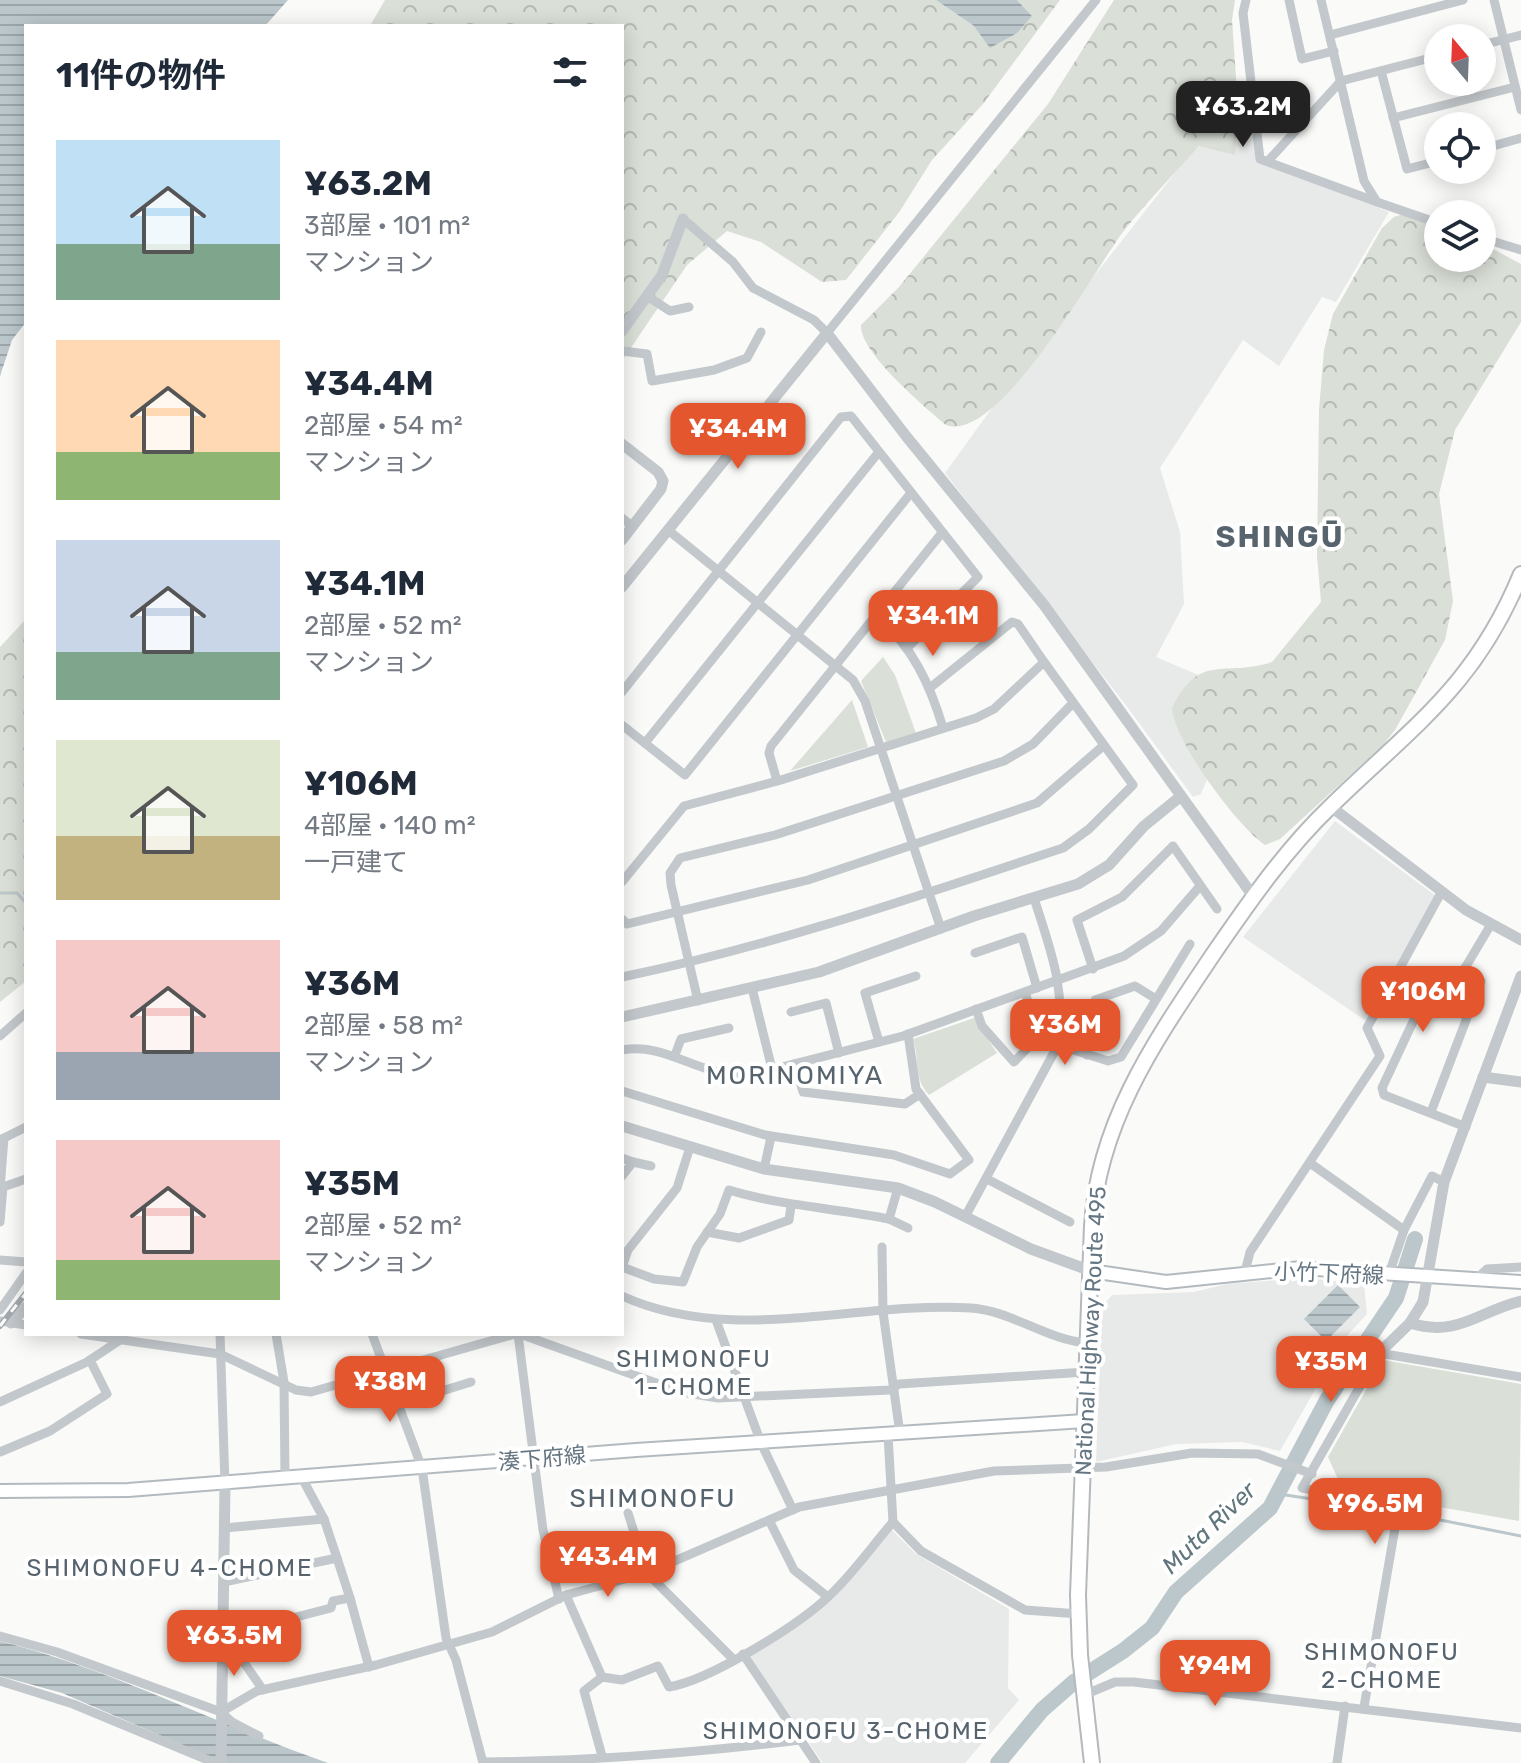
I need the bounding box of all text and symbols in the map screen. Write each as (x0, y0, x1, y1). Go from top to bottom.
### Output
north arrow (1424, 24, 1496, 96)
map controls (1424, 24, 1496, 272)
icon: filters (548, 50, 592, 94)
text: 11件の物件 (56, 55, 226, 96)
pin: ¥63.2M (1178, 81, 1308, 149)
text: ¥63.2M (1194, 91, 1292, 122)
button: locate (1424, 112, 1496, 184)
text: ¥63.2M (304, 163, 432, 204)
icon: home (120, 172, 216, 268)
button: layers (1424, 200, 1496, 272)
text: 3部屋 · 101 m² (304, 210, 470, 241)
text: マンション (304, 247, 434, 278)
text: ¥34.4M (304, 363, 434, 404)
icon: home (120, 372, 216, 468)
pin: ¥34.4M (673, 403, 803, 471)
text: 2部屋 · 54 m² (304, 410, 463, 441)
text: ¥34.4M (688, 413, 788, 444)
text: マンション (304, 447, 434, 478)
district label: SHINGŪ (1216, 519, 1344, 555)
text: ¥34.1M (304, 563, 425, 604)
icon: home (120, 572, 216, 668)
pin: ¥34.1M (868, 590, 998, 658)
text: ¥34.1M (887, 600, 979, 631)
text: 2部屋 · 52 m² (304, 610, 462, 641)
text: マンション (304, 647, 434, 678)
text: ¥106M (304, 763, 418, 804)
icon: home (120, 772, 216, 868)
text: 4部屋 · 140 m² (304, 810, 476, 841)
text: 一戸建て (304, 847, 408, 878)
text: ¥36M (304, 963, 400, 1004)
pin: ¥106M (1367, 966, 1479, 1034)
icon: home (120, 972, 216, 1068)
text: ¥106M (1380, 976, 1466, 1007)
pin: ¥36M (1018, 999, 1112, 1067)
text: ¥36M (1028, 1009, 1102, 1040)
text: 2部屋 · 58 m² (304, 1010, 463, 1041)
text: マンション (304, 1047, 434, 1078)
district label: MORINOMIYA (706, 1060, 884, 1091)
text: ¥35M (304, 1163, 400, 1204)
icon: home (120, 1172, 216, 1268)
street label: National Highway Route 495 (1069, 1186, 1112, 1476)
text: 2部屋 · 52 m² (304, 1210, 462, 1241)
text: マンション (304, 1247, 434, 1278)
street label: 小竹下府線 (1274, 1258, 1384, 1289)
pin: ¥35M (1284, 1336, 1378, 1404)
district label: SHIMONOFU 1-CHOME (616, 1345, 772, 1401)
text: ¥35M (1294, 1346, 1368, 1377)
pin: ¥38M (343, 1356, 437, 1424)
text: ¥38M (353, 1366, 427, 1397)
street label: 湊下府線 (497, 1441, 587, 1476)
water label: Muta River (1156, 1476, 1262, 1580)
pin: ¥96.5M (1310, 1478, 1440, 1546)
district label: SHIMONOFU (569, 1483, 737, 1514)
text: ¥96.5M (1326, 1488, 1424, 1519)
pin: ¥43.4M (543, 1531, 673, 1599)
text: ¥43.4M (558, 1541, 658, 1572)
district label: SHIMONOFU 4-CHOME (26, 1554, 314, 1582)
pin: ¥63.5M (169, 1610, 299, 1678)
text: ¥63.5M (185, 1620, 283, 1651)
district label: SHIMONOFU 2-CHOME (1304, 1638, 1460, 1694)
pin: ¥94M (1168, 1640, 1262, 1708)
text: ¥94M (1178, 1650, 1252, 1681)
district label: SHIMONOFU 3-CHOME (703, 1717, 989, 1745)

